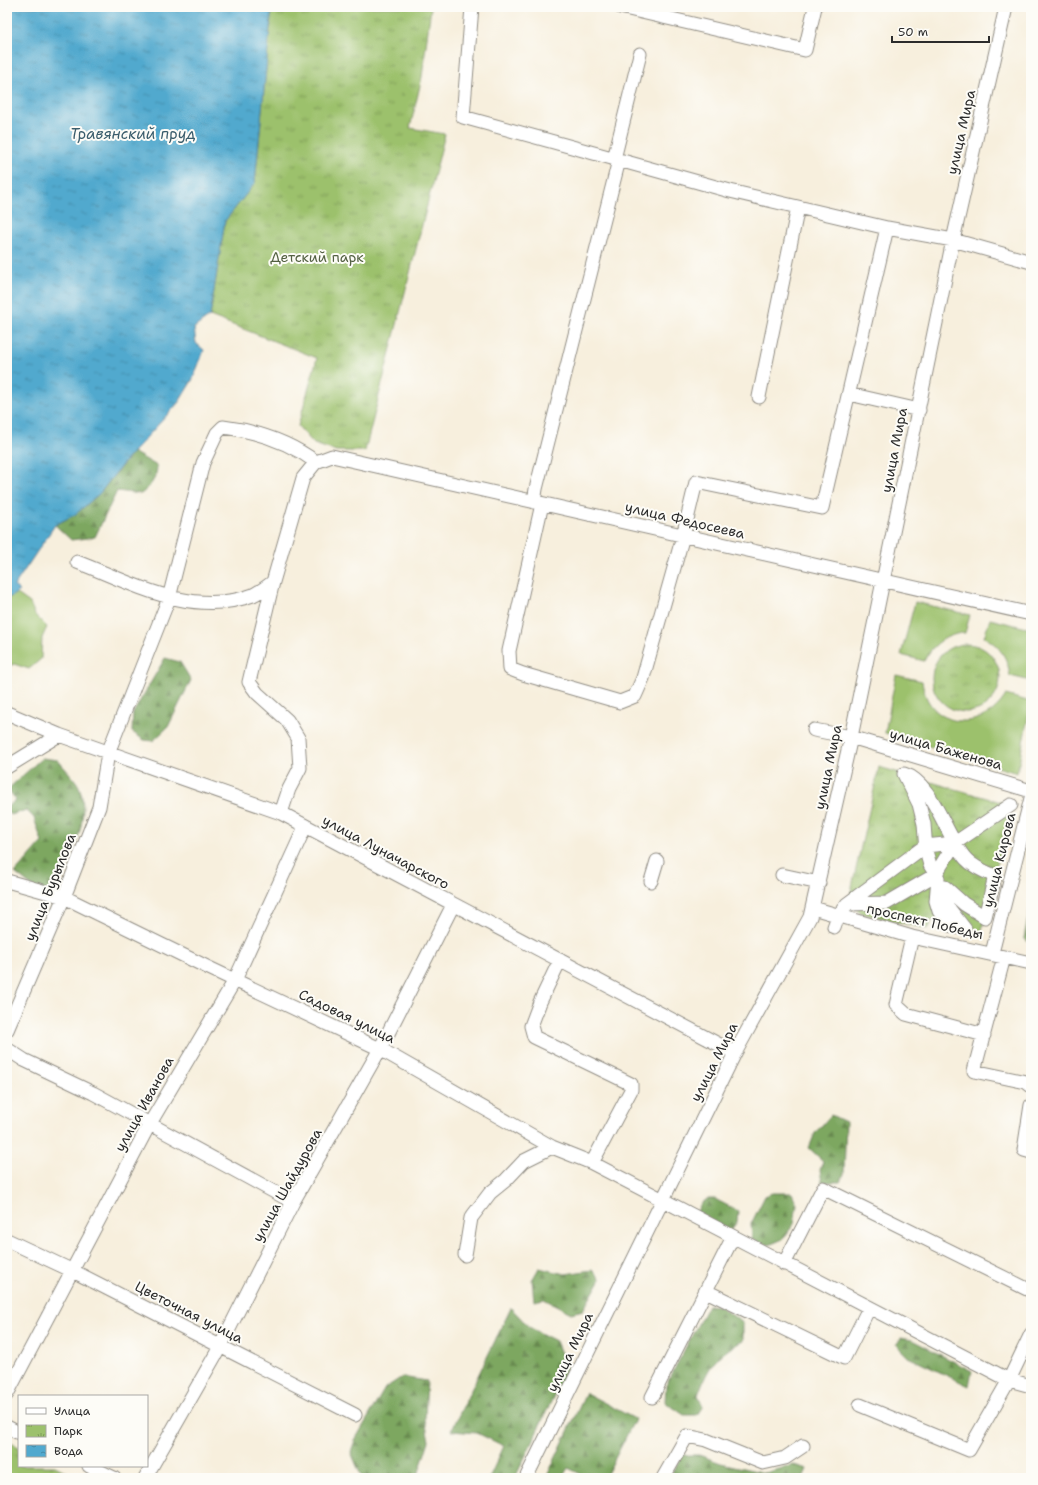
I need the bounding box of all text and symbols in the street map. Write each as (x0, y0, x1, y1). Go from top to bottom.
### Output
scale bar (892, 18, 989, 44)
text: 50 m (898, 24, 928, 40)
street label: улица Мира (943, 88, 980, 176)
water label: Травянский пруд (70, 124, 196, 144)
park label: Детский парк (270, 248, 364, 266)
street label: улица Мира (877, 406, 911, 494)
street label: улица Федосеева (623, 497, 747, 543)
street label: улица Мира (810, 723, 846, 811)
street label: улица Баженова (888, 724, 1005, 774)
street label: улица Кирова (979, 810, 1020, 909)
street label: улица Луначарского (319, 811, 453, 893)
street label: улица Бурылова (20, 830, 80, 943)
street label: проспект Победы (865, 899, 985, 943)
street label: Садовая улица (296, 985, 398, 1047)
street label: улица Мира (686, 1019, 742, 1105)
street label: улица Иванова (110, 1053, 178, 1155)
street label: улица Шайдурова (248, 1125, 326, 1245)
street label: Цветочная улица (132, 1277, 246, 1347)
street label: улица Мира (543, 1309, 597, 1395)
legend (18, 1395, 148, 1467)
text: Улица (54, 1403, 91, 1419)
text: Парк (54, 1423, 83, 1439)
text: Вода (54, 1443, 83, 1459)

